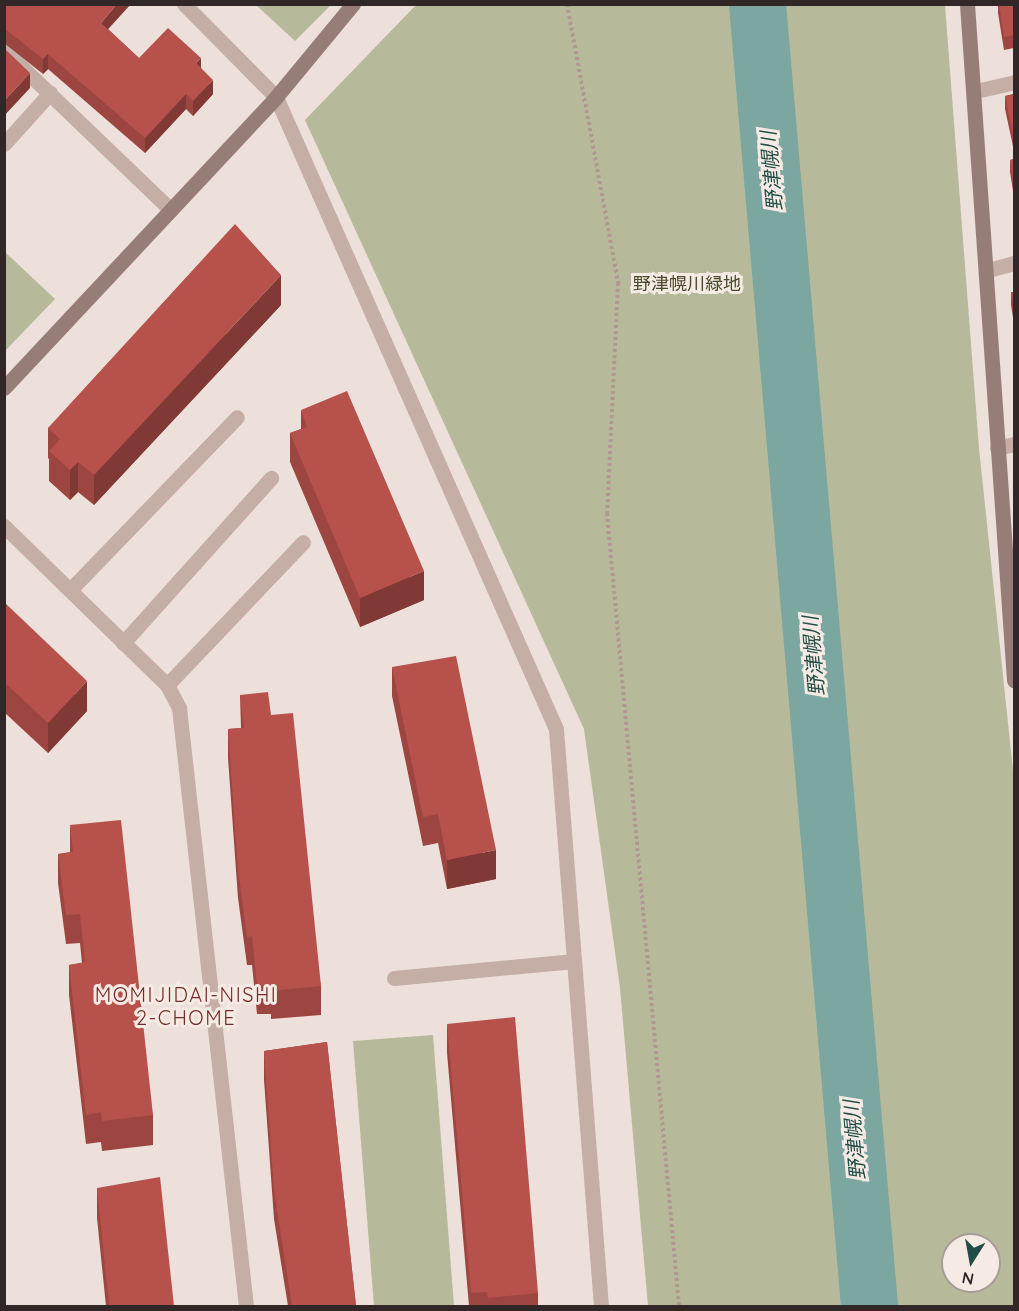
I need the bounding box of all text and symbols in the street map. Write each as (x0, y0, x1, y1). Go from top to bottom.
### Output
water label: 野津幌川 (756, 130, 786, 212)
park label: 野津幌川緑地 (633, 273, 741, 295)
water label: 野津幌川 (798, 615, 828, 697)
district label: MOMIJIDAI-NISHI 2-CHOME (95, 982, 277, 1029)
water label: 野津幌川 (839, 1099, 869, 1181)
north arrow (941, 1233, 1001, 1293)
text: N (960, 1268, 976, 1290)

